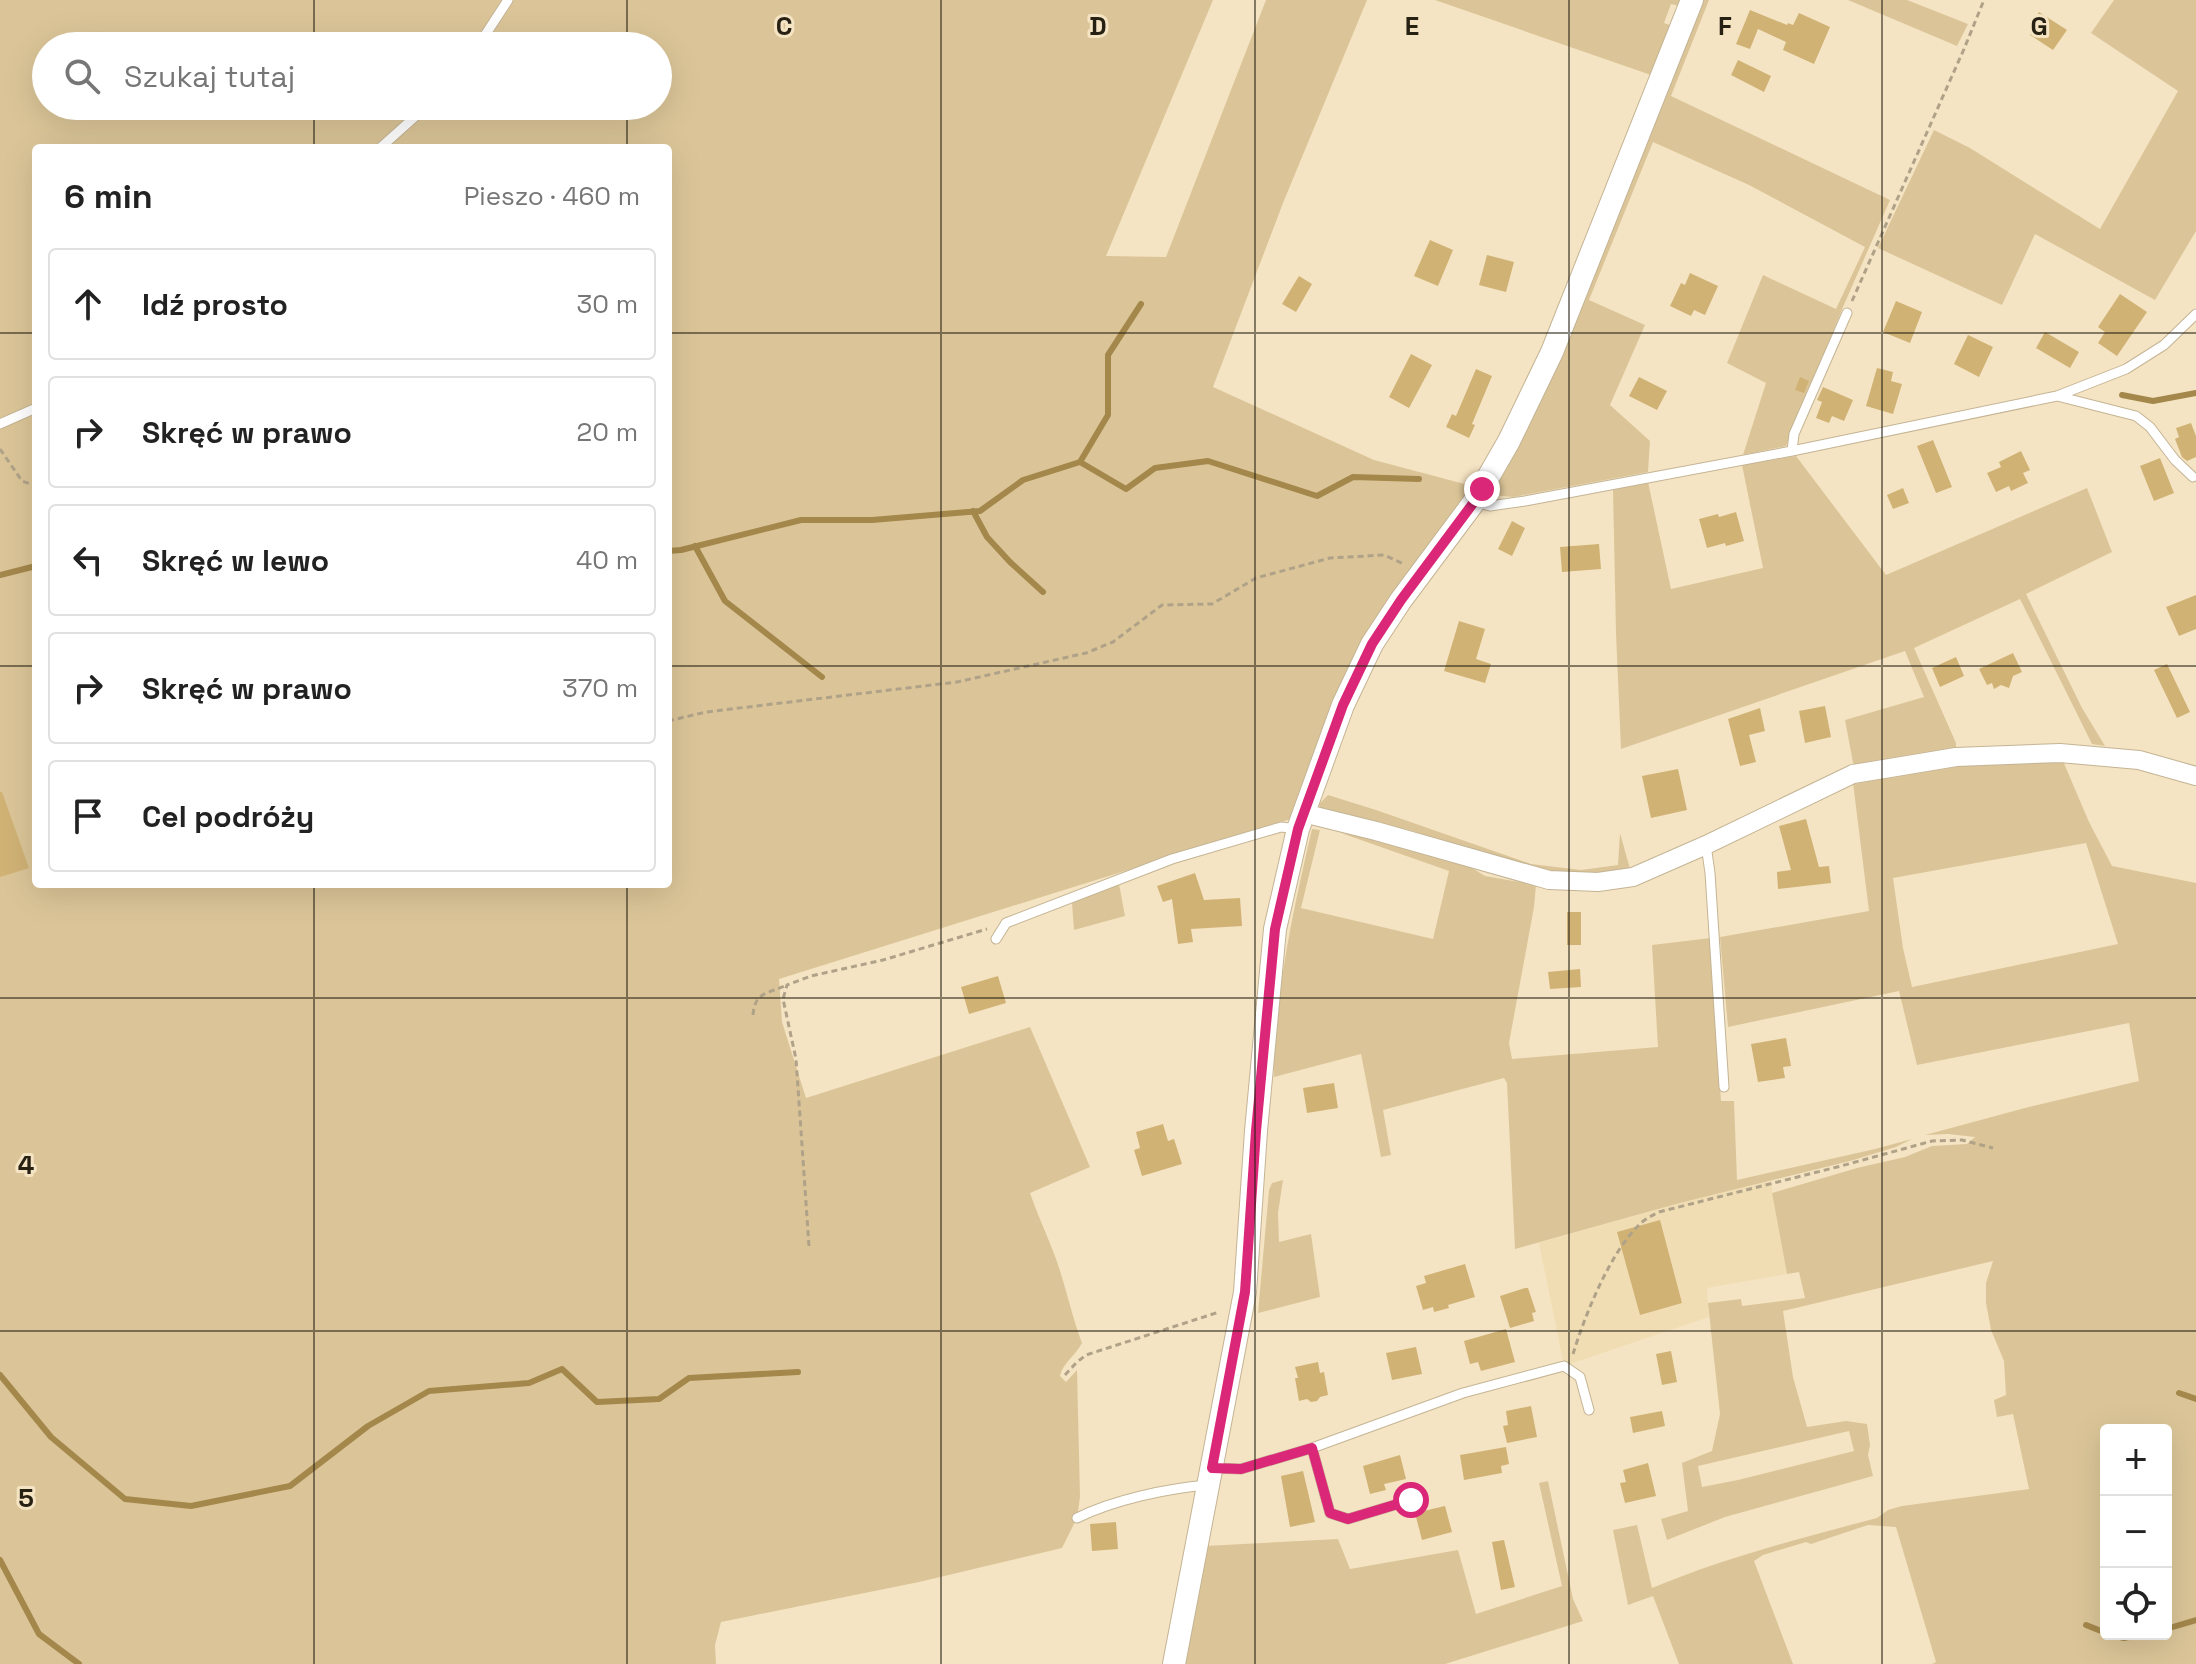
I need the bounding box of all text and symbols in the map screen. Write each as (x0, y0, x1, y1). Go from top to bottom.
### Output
text: C (776, 9, 792, 43)
text: D (1089, 9, 1107, 43)
text: E (1405, 9, 1419, 43)
text: F (1718, 9, 1732, 43)
text: G (2030, 9, 2048, 43)
search box (32, 32, 672, 120)
icon: search (60, 54, 104, 98)
text: Szukaj tutaj (124, 57, 295, 96)
text: 6 min (64, 175, 153, 218)
text: Pieszo · 460 m (464, 179, 640, 213)
icon: ahead (66, 282, 110, 326)
text: Idź prosto (142, 285, 288, 324)
text: 30 m (577, 287, 638, 321)
icon: right (66, 410, 110, 454)
text: Skręć w prawo (142, 413, 352, 452)
text: 20 m (577, 415, 638, 449)
route end (1464, 471, 1500, 507)
icon: left (66, 538, 110, 582)
text: Skręć w lewo (142, 541, 329, 580)
text: 40 m (576, 543, 638, 577)
icon: right (66, 666, 110, 710)
text: Skręć w prawo (142, 669, 352, 708)
text: 370 m (562, 671, 638, 705)
icon: arrive (66, 794, 110, 838)
text: Cel podróży (142, 797, 314, 836)
text: 4 (18, 1148, 34, 1182)
map controls (2100, 1424, 2172, 1640)
button: + (2100, 1424, 2172, 1496)
text: 5 (18, 1481, 34, 1515)
route start (1393, 1482, 1429, 1518)
button: − (2100, 1496, 2172, 1568)
button: locate (2100, 1568, 2172, 1640)

